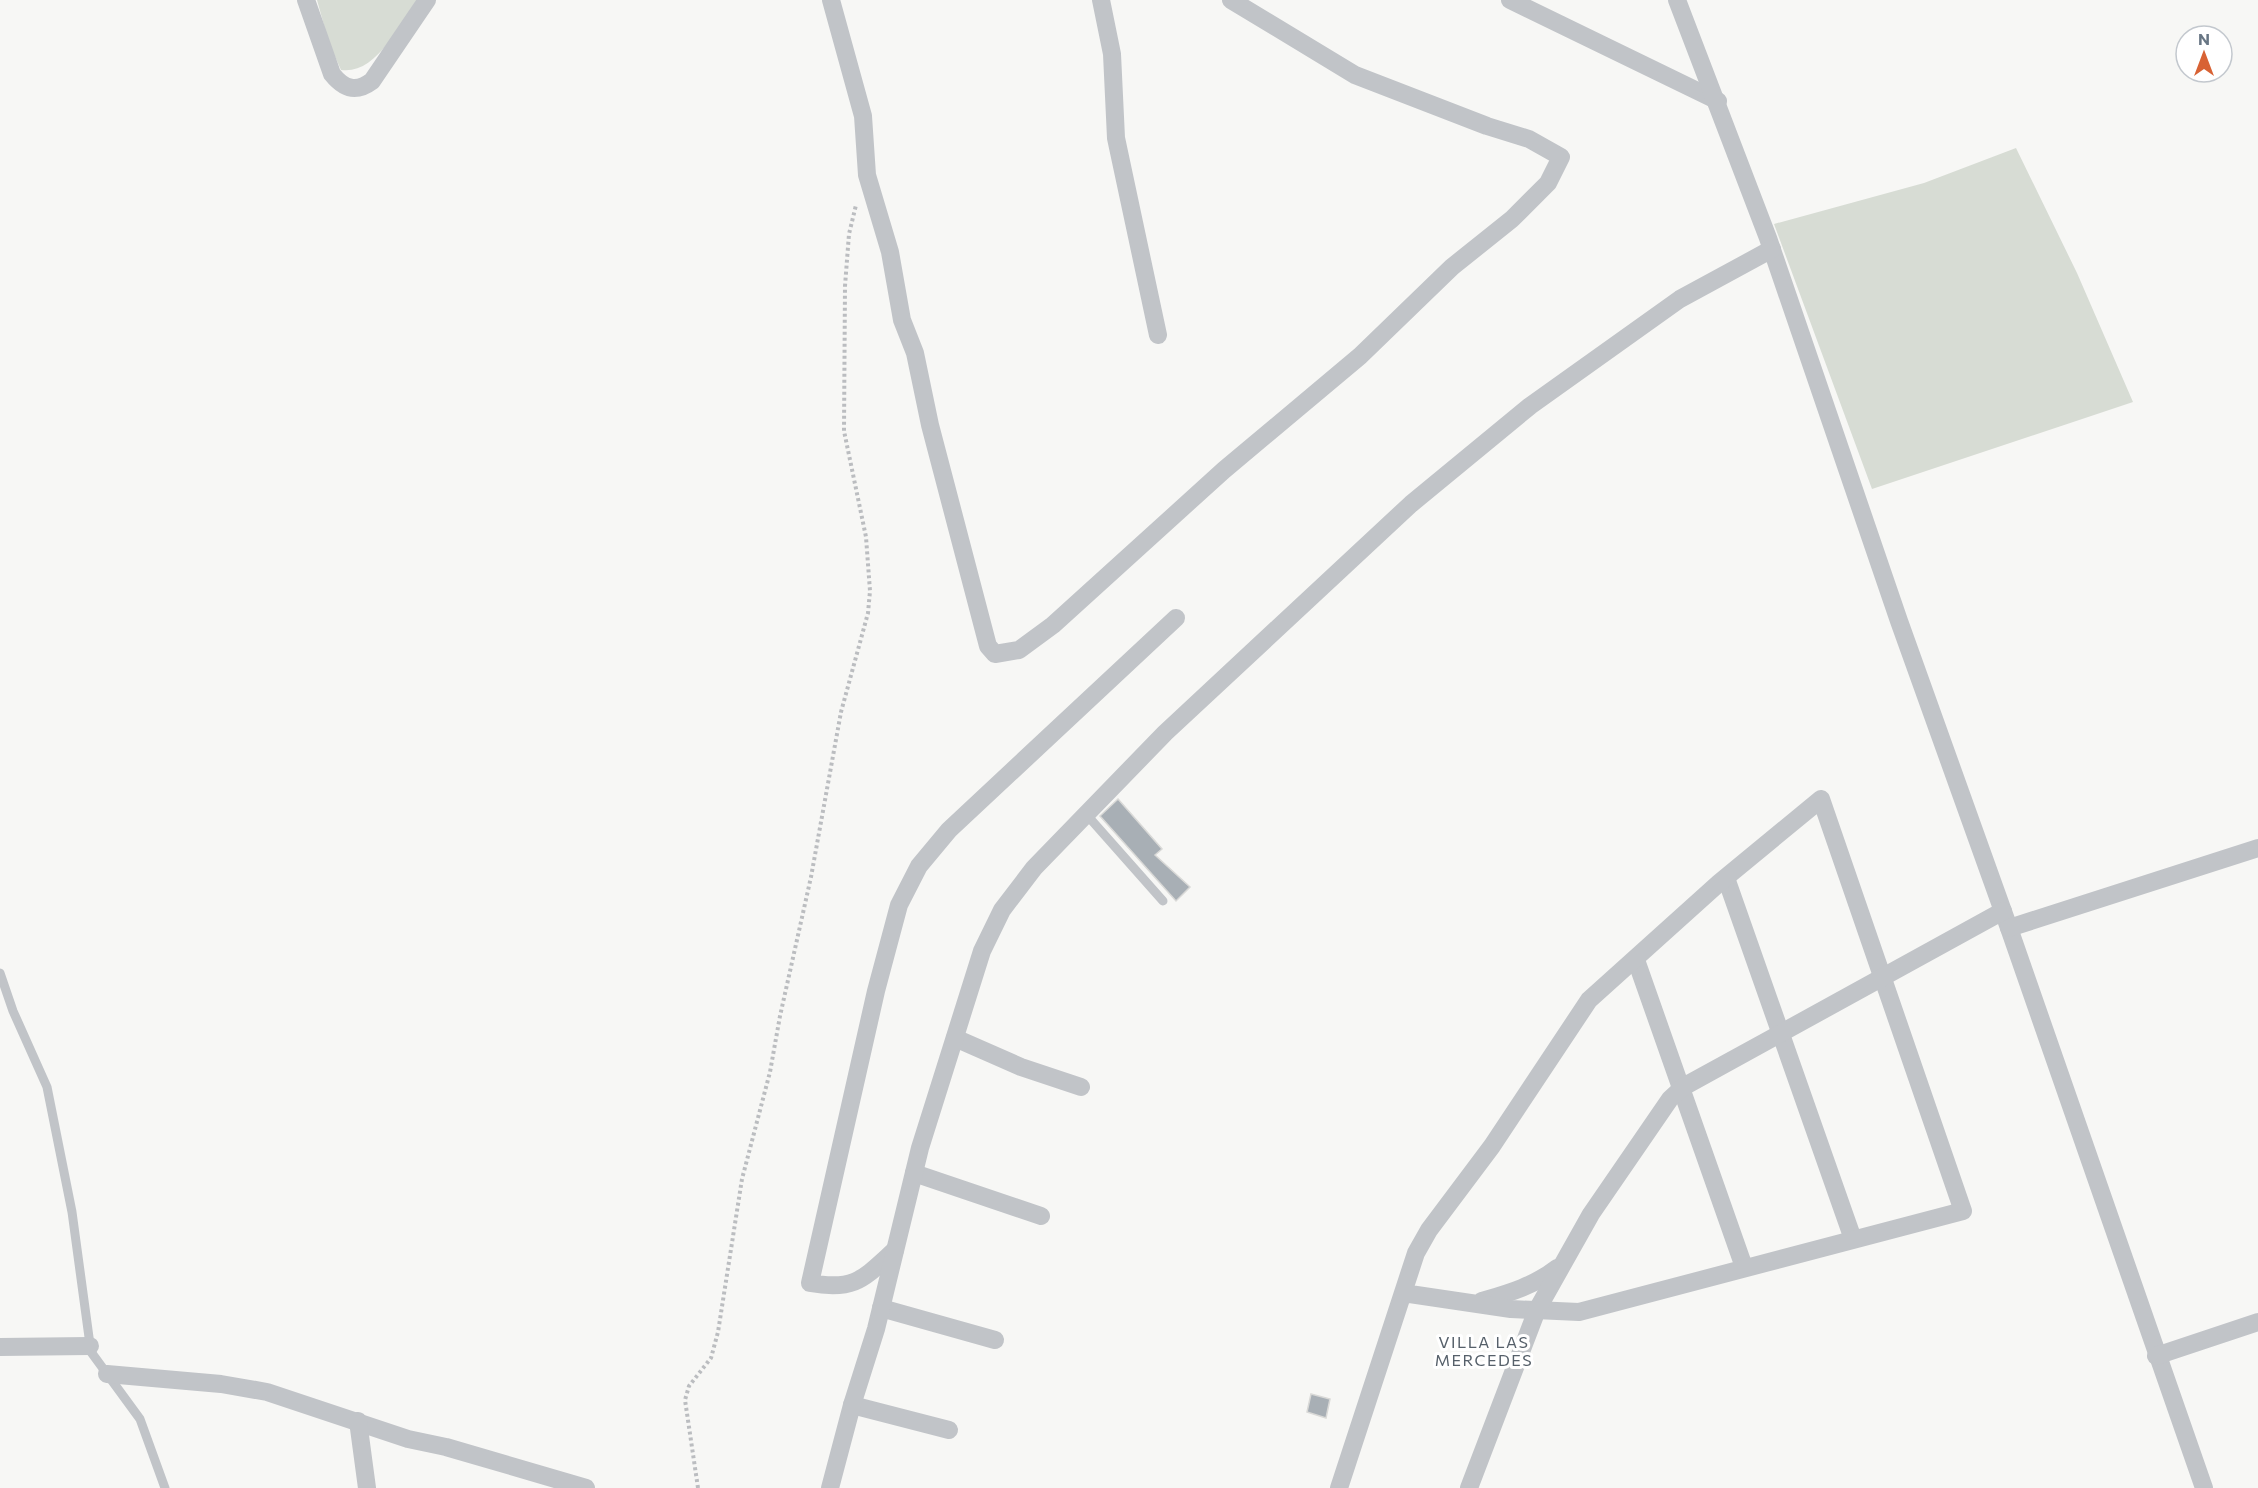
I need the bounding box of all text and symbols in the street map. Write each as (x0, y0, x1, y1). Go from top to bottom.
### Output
north arrow (2174, 24, 2234, 84)
text: N (2198, 29, 2210, 48)
district label: VILLA LAS MERCEDES (1435, 1332, 1533, 1369)

